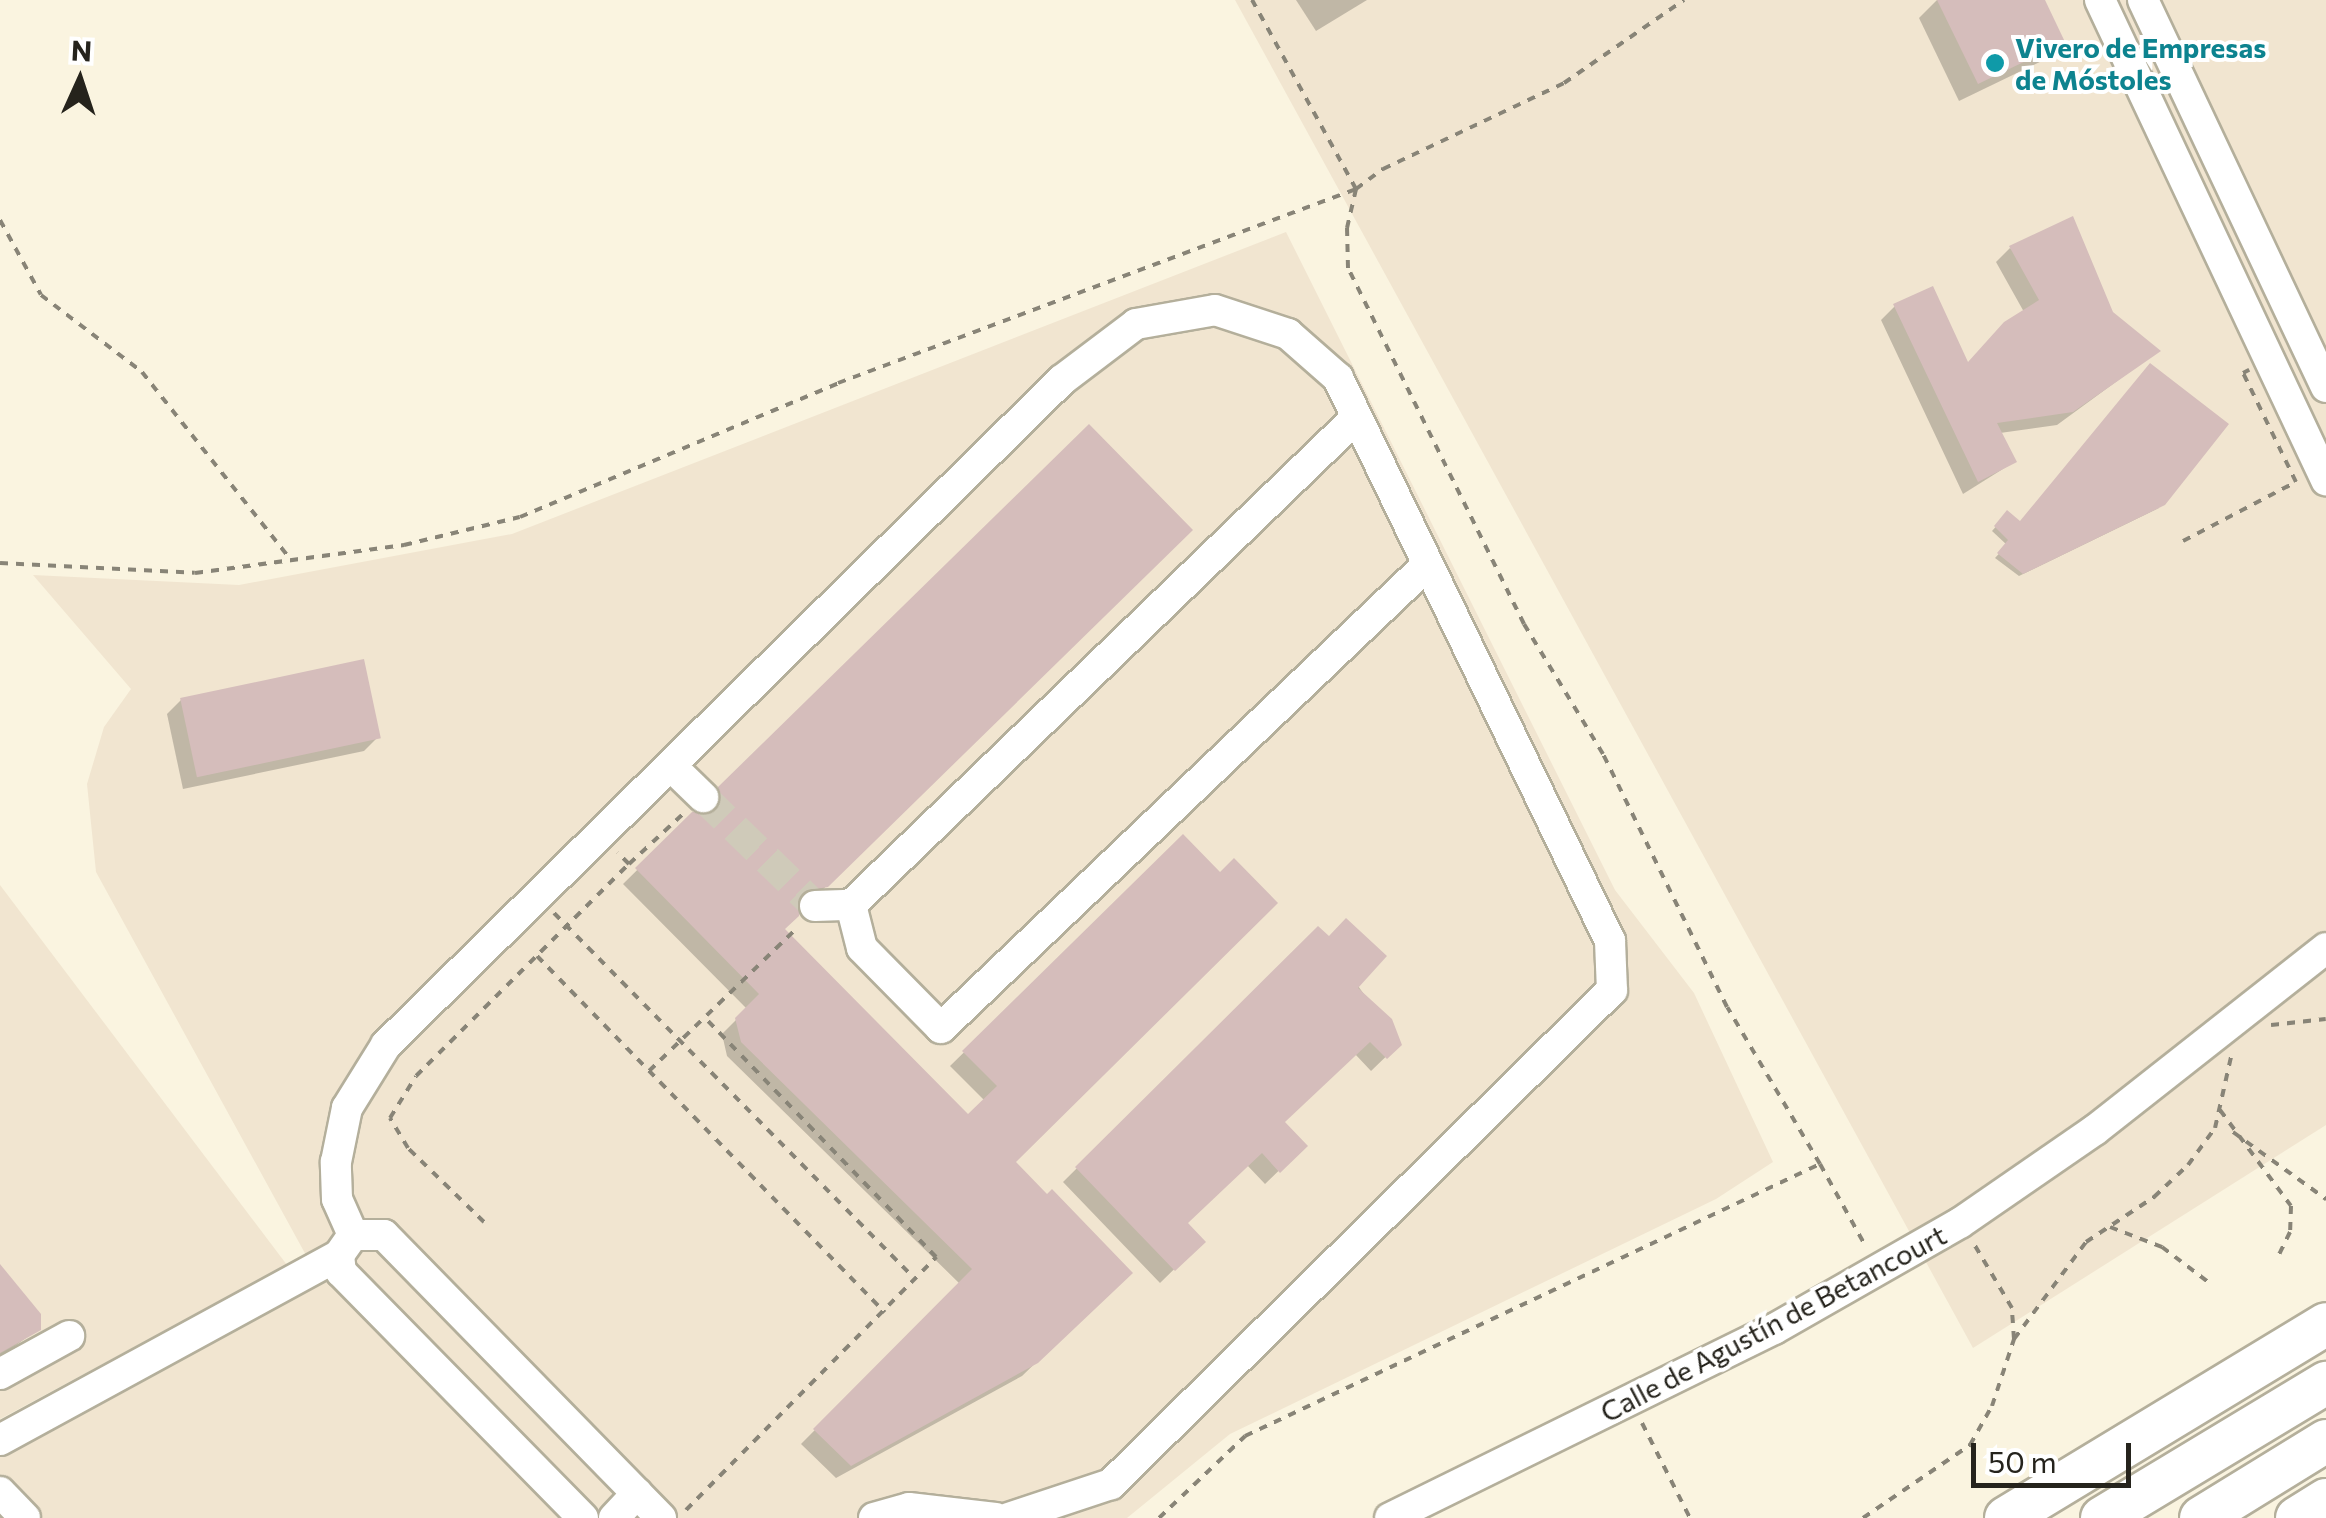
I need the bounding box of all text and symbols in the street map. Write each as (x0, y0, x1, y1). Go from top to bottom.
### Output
north arrow (30, 30, 130, 130)
place label: Vivero de Empresas de Móstoles (2015, 30, 2266, 96)
text: N (70, 33, 93, 68)
marker: Vivero de Empresas de Móstoles (1984, 52, 2006, 74)
street label: Calle de Agustín de Betancourt (1594, 1217, 1952, 1429)
scale bar (1976, 1423, 2136, 1485)
text: 50 m (1988, 1442, 2057, 1479)

